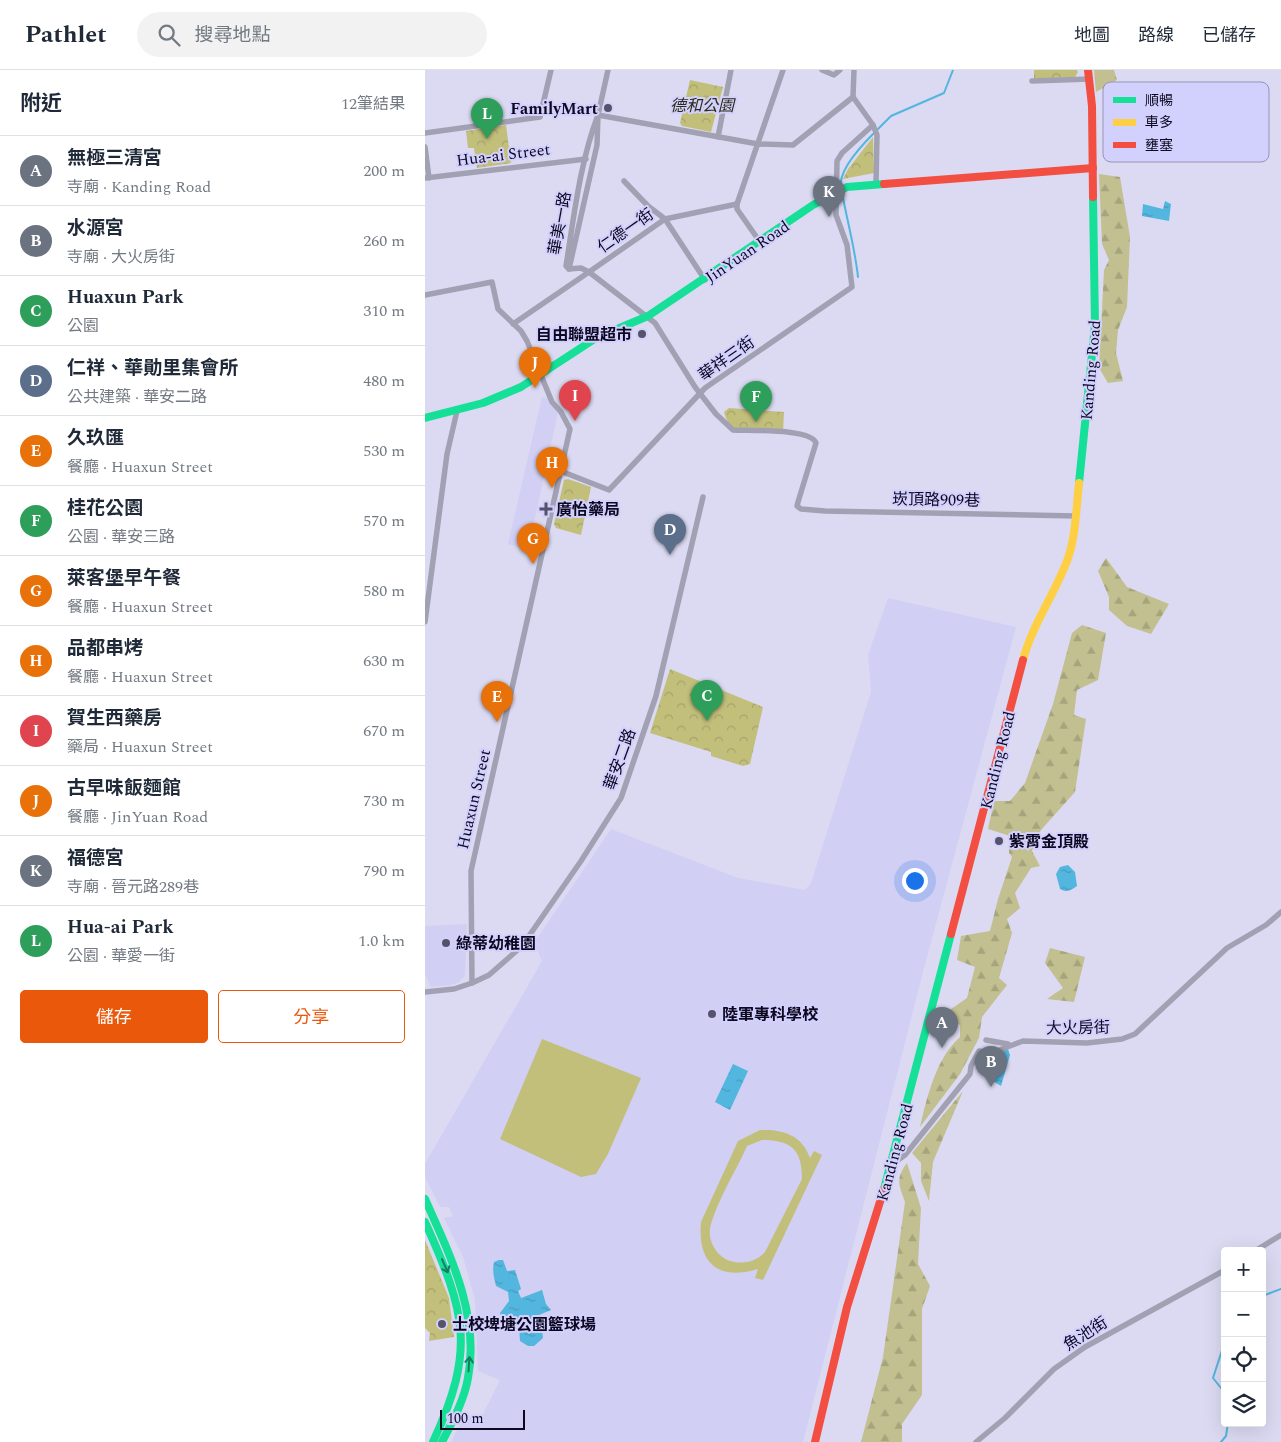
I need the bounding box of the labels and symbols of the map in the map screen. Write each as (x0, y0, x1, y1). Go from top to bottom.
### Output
legend (1103, 82, 1269, 162)
text: 順暢 (1145, 90, 1173, 111)
park label: 德和公園 (670, 94, 736, 118)
place label: FamilyMart (510, 97, 598, 121)
pin: L (471, 98, 503, 139)
marker: FamilyMart (602, 102, 614, 114)
text: 車多 (1145, 112, 1173, 133)
text: 壅塞 (1145, 135, 1173, 156)
street label: Hua-ai Street (455, 137, 552, 173)
pin: K (813, 176, 845, 217)
street label: 華美一路 (543, 190, 577, 257)
street label: 仁德一街 (592, 203, 659, 259)
street label: JinYuan Road (701, 215, 795, 289)
street label: Kanding Road (1075, 319, 1107, 421)
place label: 自由聯盟超市 (536, 323, 632, 347)
marker: 自由聯盟超市 (636, 328, 648, 340)
street label: 華祥三街 (693, 331, 760, 387)
pin: J (519, 347, 551, 388)
pin: I (559, 380, 591, 421)
pin: F (740, 381, 772, 422)
pin: H (536, 447, 568, 488)
street label: 崁頂路909巷 (892, 487, 980, 513)
place label: 廣怡藥局 (556, 498, 620, 522)
marker: 廣怡藥局 (540, 503, 552, 515)
pin: D (654, 514, 686, 555)
pin: G (517, 523, 549, 564)
pin: C (691, 680, 723, 721)
pin: E (481, 681, 513, 722)
street label: Kanding Road (974, 709, 1022, 812)
street label: 華安二路 (598, 725, 642, 794)
street label: Huaxun Street (451, 747, 497, 852)
place label: 紫霄金頂殿 (1009, 830, 1089, 854)
marker: 紫霄金頂殿 (993, 835, 1005, 847)
your location (902, 868, 928, 894)
place label: 綠蒂幼稚園 (456, 932, 536, 956)
marker: 綠蒂幼稚園 (440, 937, 452, 949)
place label: 陸軍專科學校 (722, 1003, 819, 1027)
pin: A (926, 1007, 958, 1048)
marker: 陸軍專科學校 (706, 1008, 718, 1020)
street label: 大火房街 (1046, 1015, 1110, 1041)
pin: B (975, 1046, 1007, 1087)
street label: Kanding Road (870, 1101, 920, 1204)
one-way arrow (441, 1258, 451, 1273)
street label: 魚池街 (1059, 1311, 1112, 1357)
place label: 士校埤塘公園籃球場 (452, 1313, 596, 1337)
marker: 士校埤塘公園籃球場 (436, 1318, 448, 1330)
one-way arrow (465, 1356, 474, 1372)
scale bar (440, 1407, 525, 1430)

